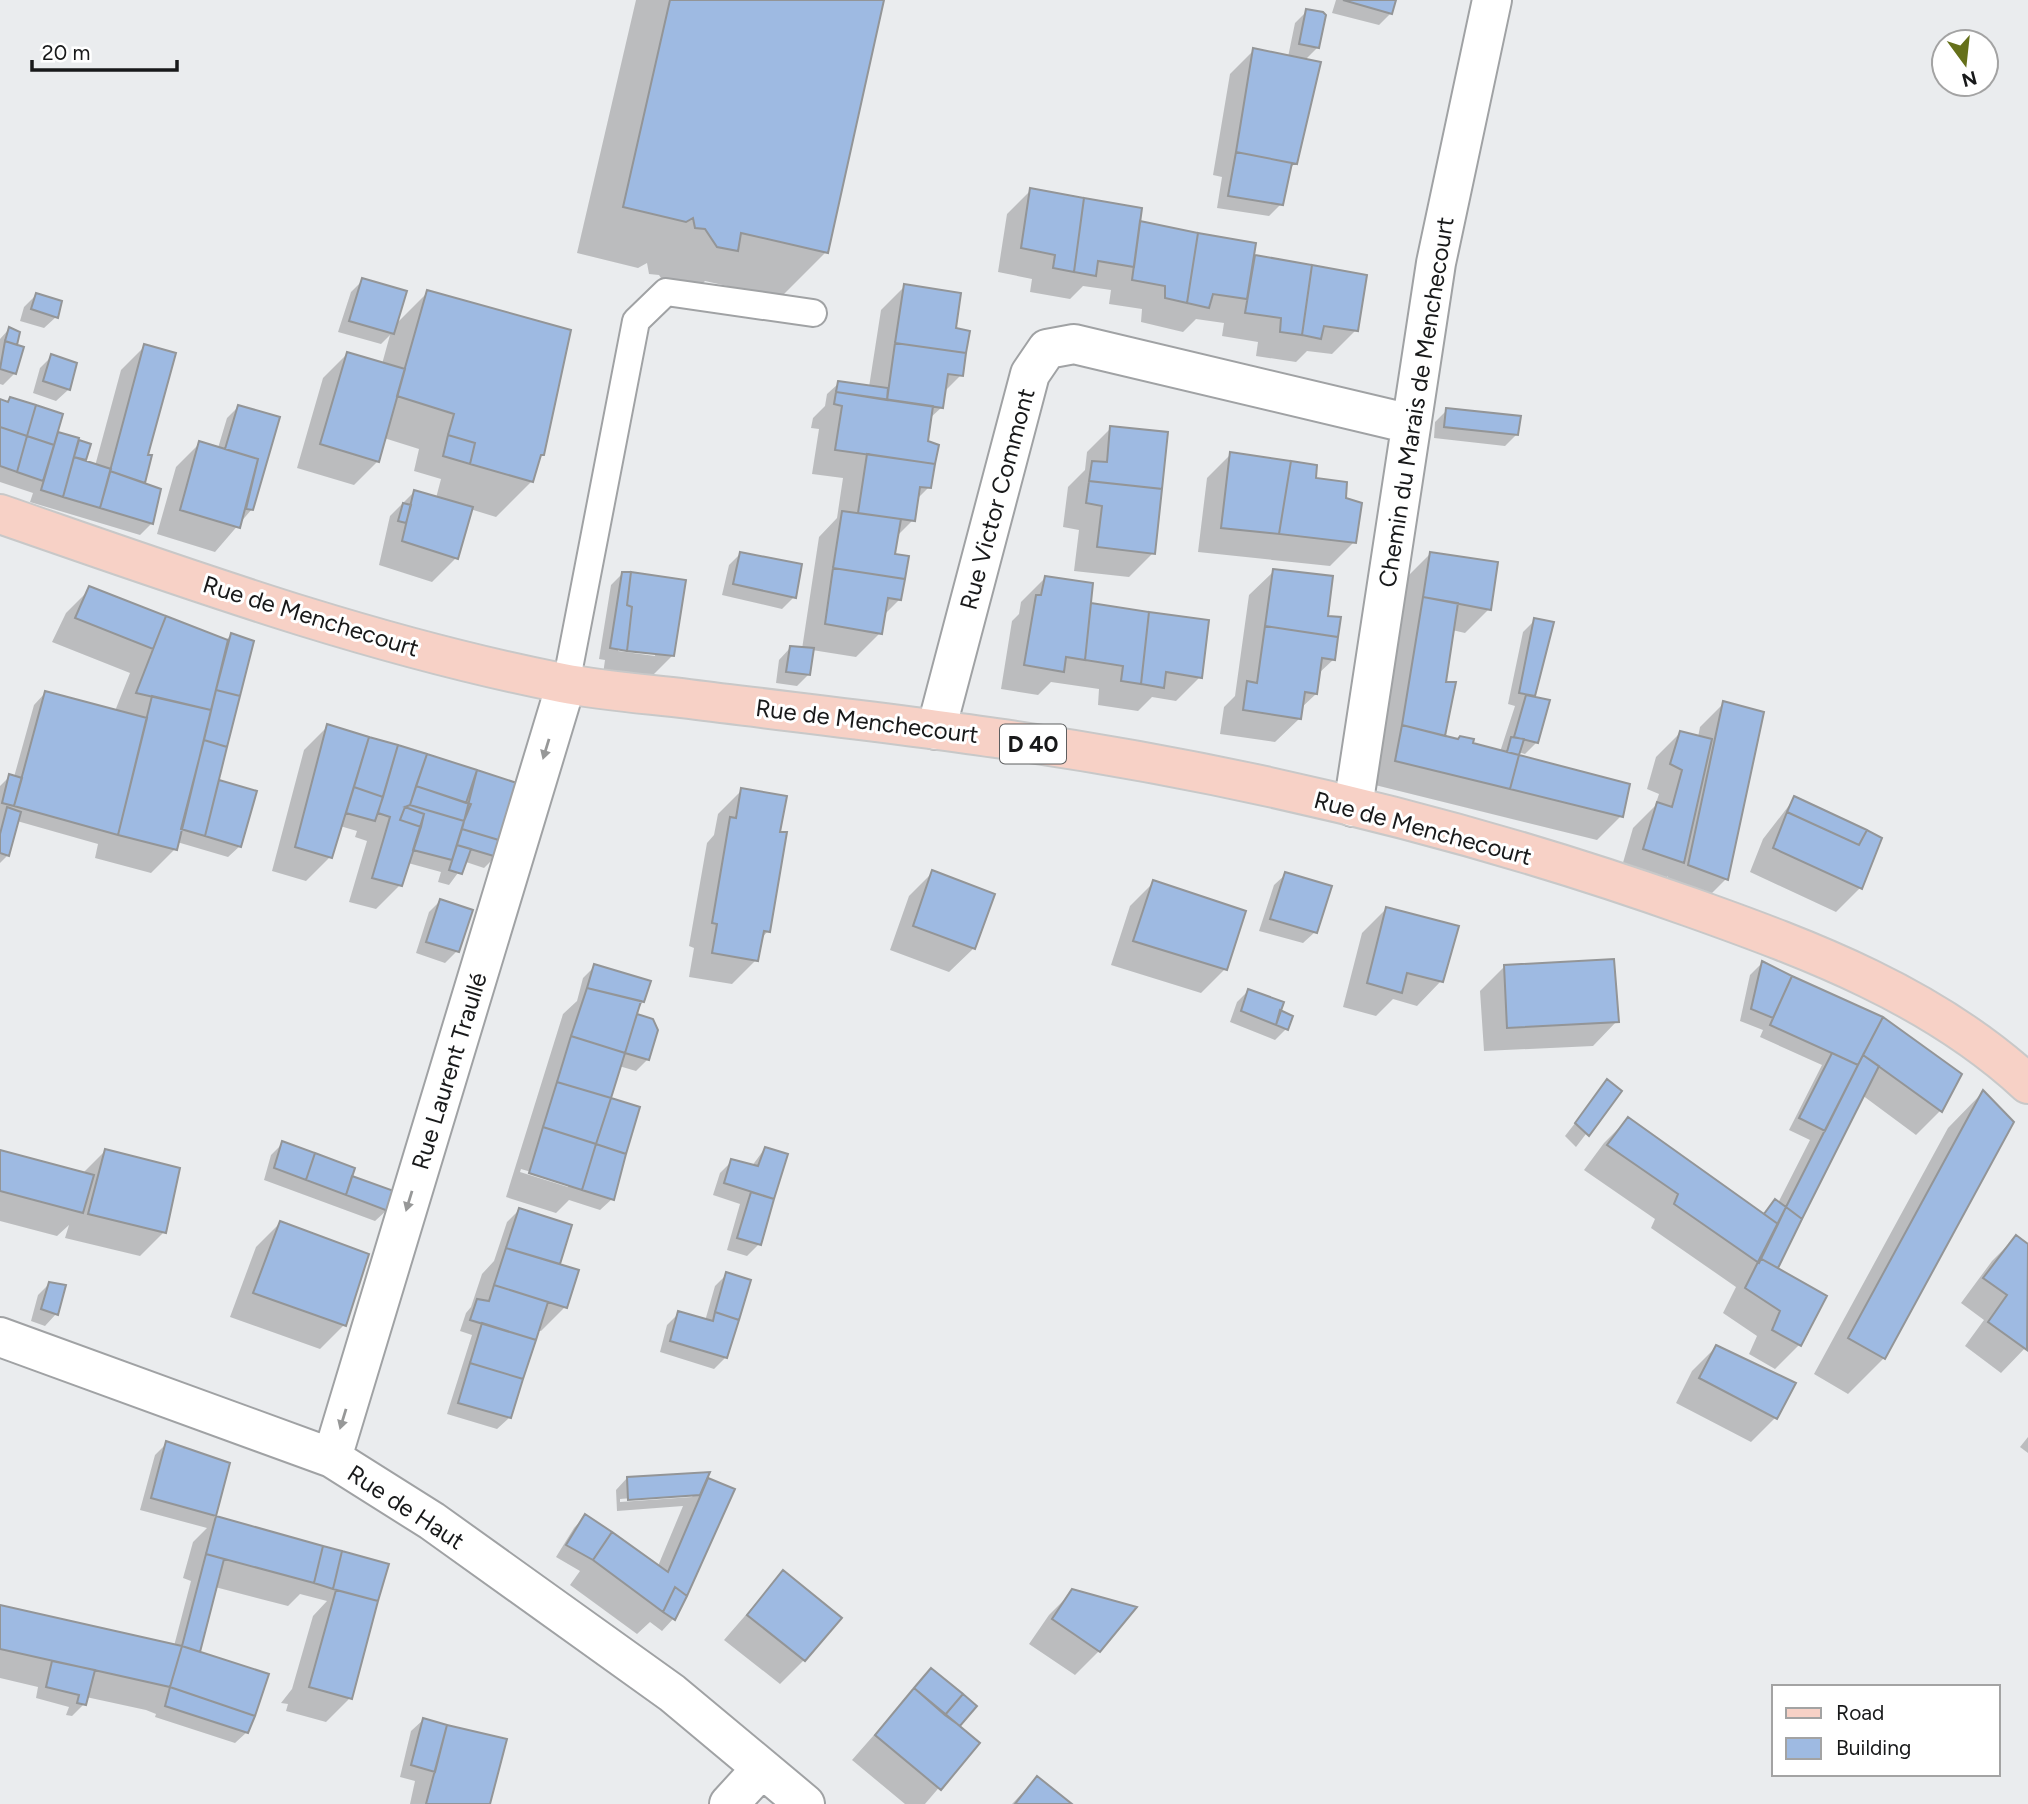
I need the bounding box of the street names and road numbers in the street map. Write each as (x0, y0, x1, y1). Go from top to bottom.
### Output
street label: Chemin du Marais de Menchecourt (1372, 215, 1460, 589)
street label: Rue Victor Commont (953, 385, 1041, 613)
street label: Rue de Menchecourt (200, 569, 422, 663)
street label: Rue de Menchecourt (754, 693, 980, 749)
road number: D 40 (1000, 724, 1066, 764)
street label: Rue de Menchecourt (1311, 785, 1535, 871)
street label: Rue Laurent Traullé (405, 969, 493, 1173)
street label: Rue de Haut (342, 1459, 470, 1555)

